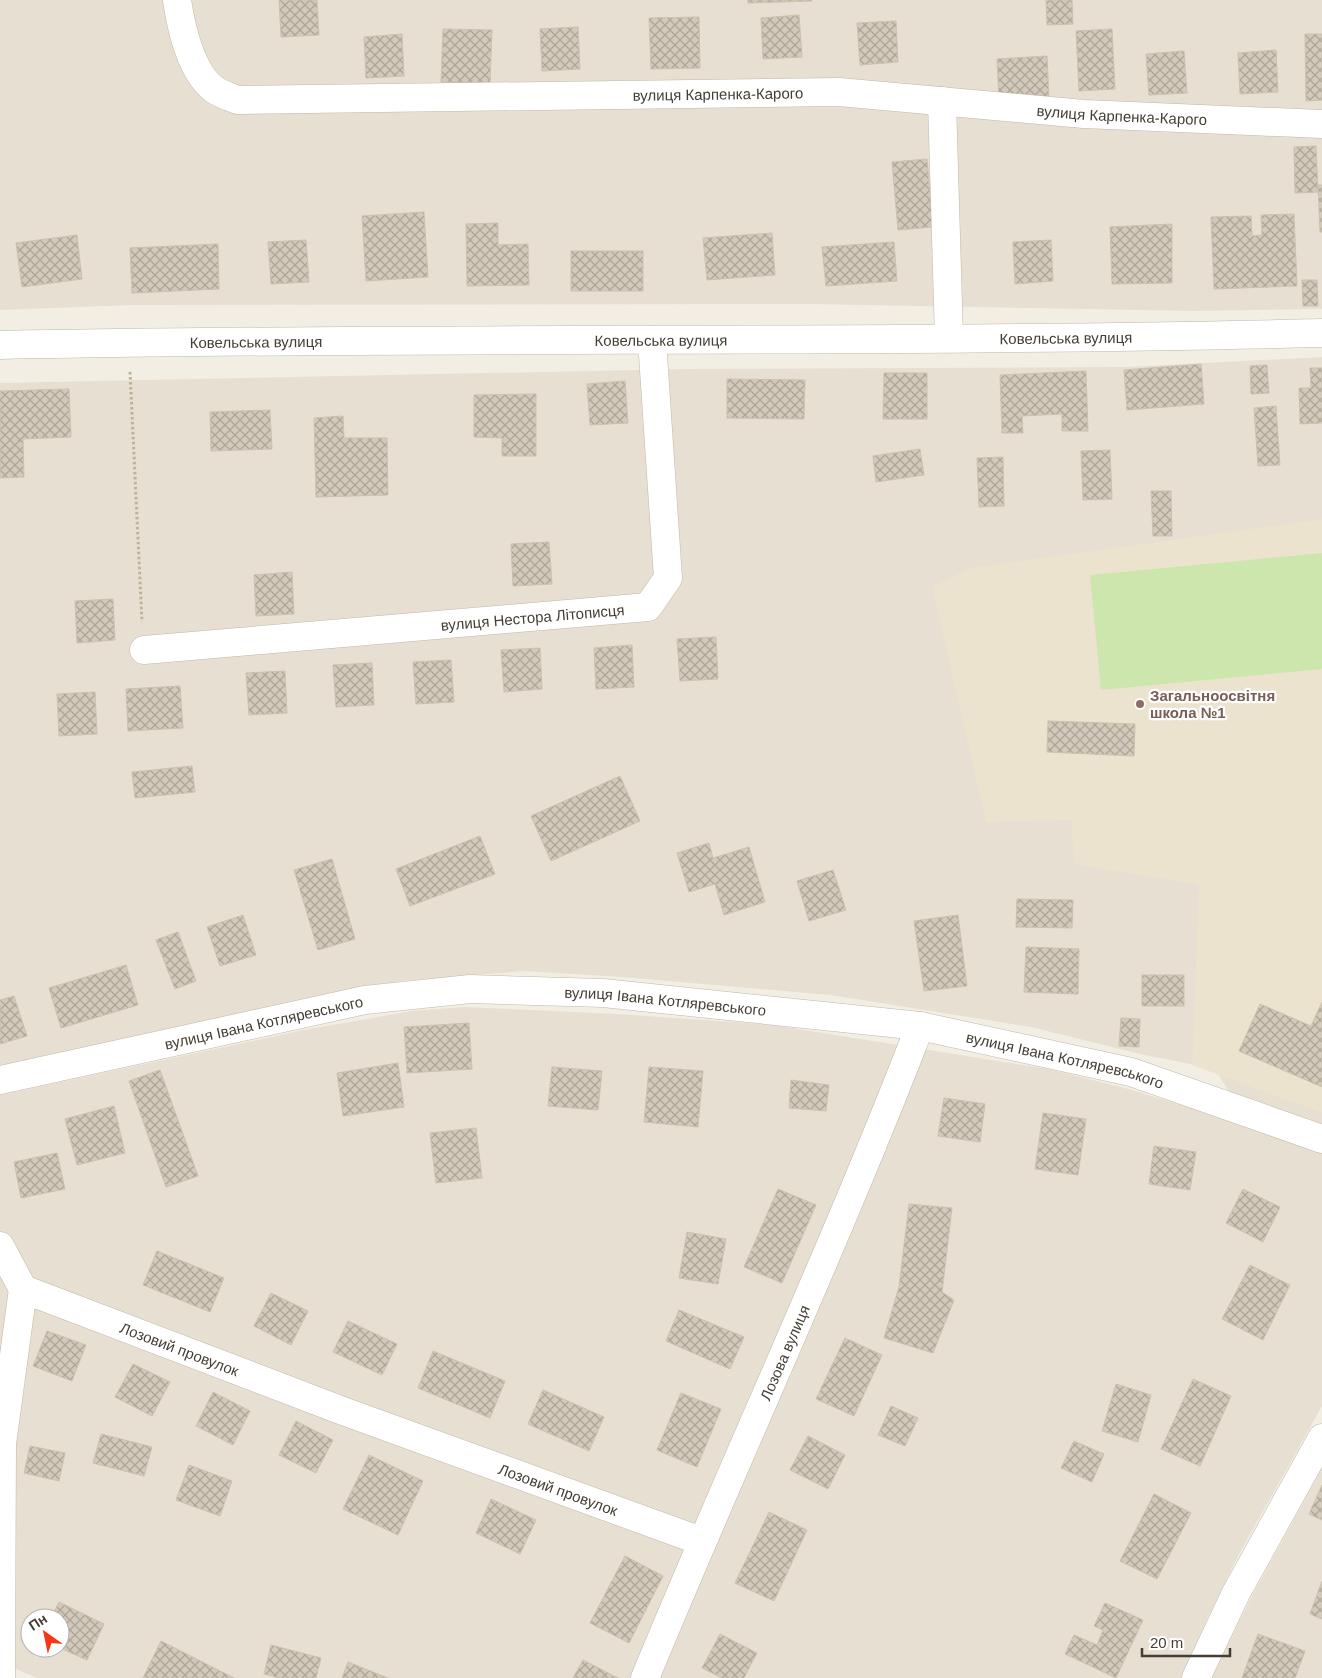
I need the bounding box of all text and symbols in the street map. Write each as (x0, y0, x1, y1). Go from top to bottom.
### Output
street label: вулиця Карпенка-Карого (632, 84, 803, 103)
street label: вулиця Карпенка-Карого (1036, 101, 1207, 128)
street label: Ковельська вулиця (999, 328, 1132, 347)
street label: Ковельська вулиця (595, 331, 727, 348)
street label: Ковельська вулиця (189, 332, 322, 351)
street label: вулиця Нестора Літописця (440, 601, 625, 633)
place label: Загальноосвітня школа №1 (1150, 687, 1275, 721)
marker: Загальноосвітня школа №1 (1134, 698, 1146, 710)
street label: вулиця Івана Котляревського (564, 983, 767, 1018)
street label: вулиця Івана Котляревського (163, 992, 365, 1052)
street label: вулиця Івана Котляревського (965, 1028, 1166, 1091)
street label: Лозова вулиця (756, 1302, 812, 1403)
street label: Лозовий провулок (118, 1318, 242, 1379)
street label: Лозовий провулок (496, 1460, 621, 1519)
north arrow (20, 1608, 70, 1658)
text: Пн (26, 1610, 50, 1634)
scale bar (1142, 1626, 1230, 1658)
text: 20 m (1150, 1634, 1183, 1651)

